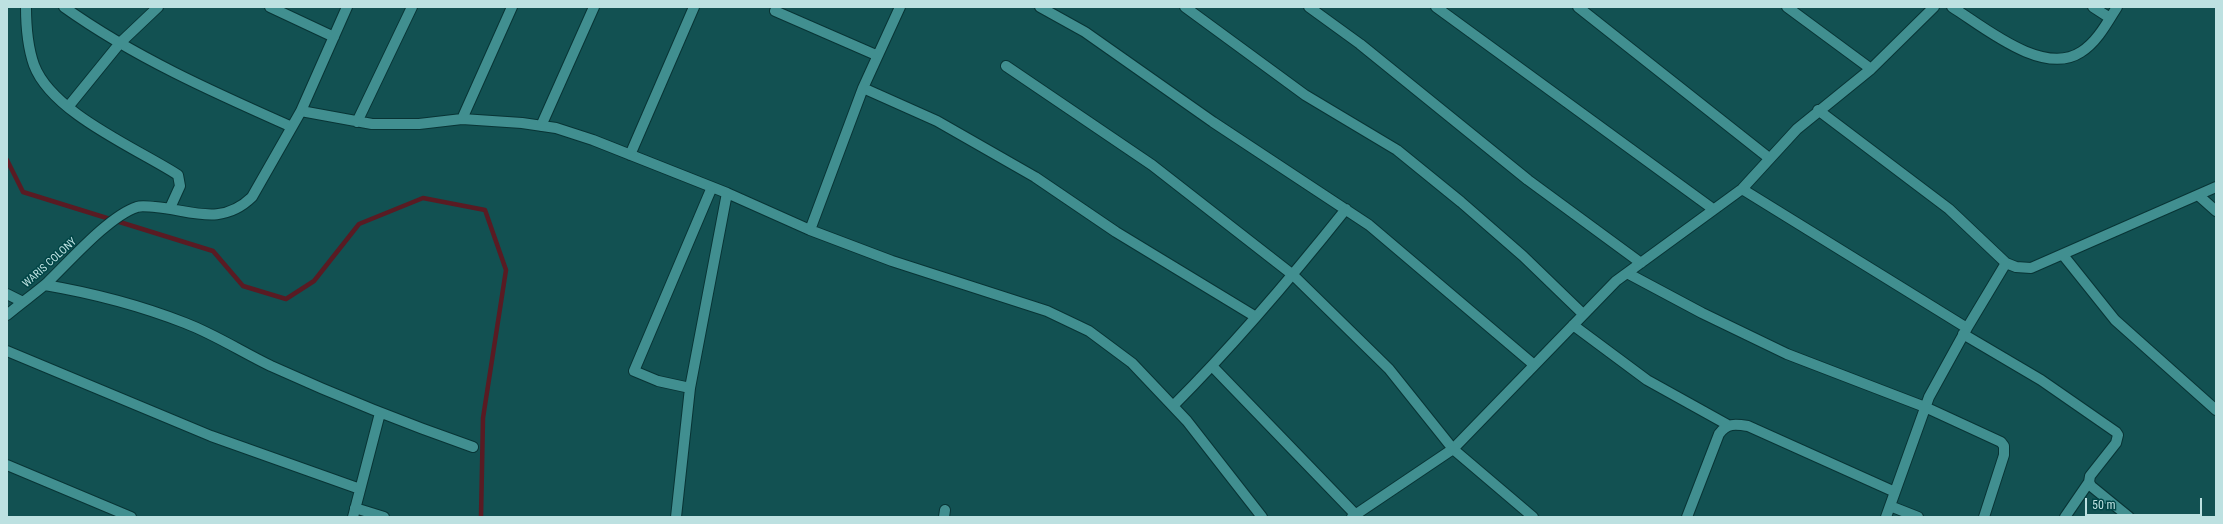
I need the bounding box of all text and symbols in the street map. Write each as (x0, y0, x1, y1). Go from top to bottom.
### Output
street label: WARIS COLONY (20, 235, 80, 291)
scale bar (2087, 490, 2204, 516)
text: 50 m (2092, 498, 2116, 512)

